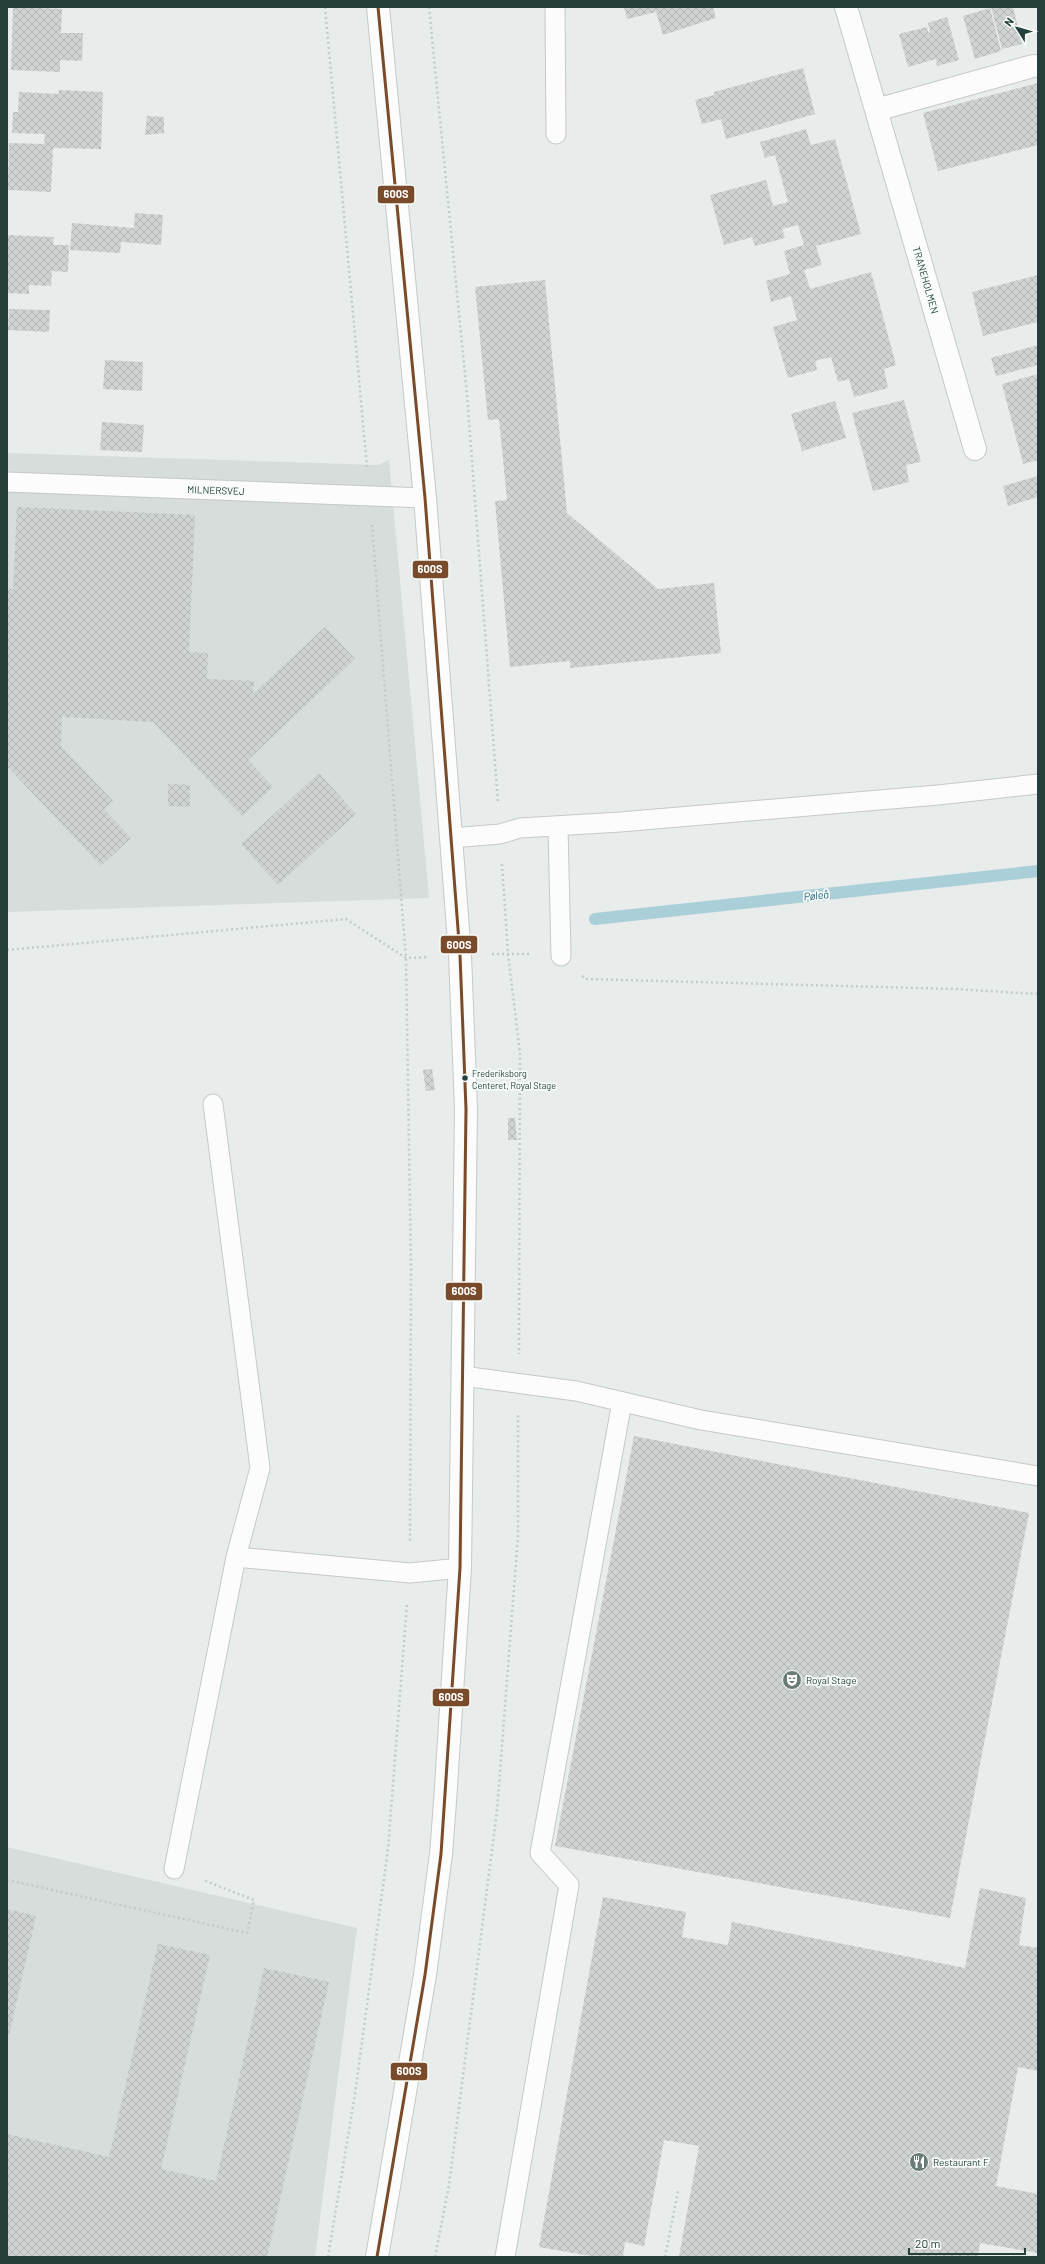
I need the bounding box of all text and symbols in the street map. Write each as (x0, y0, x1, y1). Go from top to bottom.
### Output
north arrow (997, 8, 1037, 48)
text: N (1001, 15, 1016, 29)
line badge: 600S (377, 185, 415, 204)
text: 600S (384, 187, 409, 200)
street label: TRANEHOLMEN (911, 245, 941, 315)
street label: MILNERSVEJ (187, 483, 245, 497)
line badge: 600S (412, 560, 449, 579)
text: 600S (418, 562, 443, 575)
water label: Pøleå (803, 887, 830, 903)
line badge: 600S (440, 935, 478, 954)
text: 600S (447, 938, 472, 951)
place label: Frederiksborg Centeret, Royal Stage (472, 1068, 556, 1091)
marker: Frederiksborg Centeret, Royal Stage (460, 1073, 470, 1083)
line badge: 600S (445, 1282, 483, 1301)
text: 600S (452, 1284, 477, 1297)
theatre icon: Royal Stage (781, 1669, 803, 1691)
place label: Royal Stage (806, 1674, 857, 1686)
line badge: 600S (432, 1688, 470, 1707)
text: 600S (439, 1690, 464, 1703)
line badge: 600S (390, 2062, 428, 2081)
text: 600S (397, 2064, 422, 2077)
restaurant icon: Restaurant F (908, 2151, 930, 2173)
place label: Restaurant F (933, 2156, 989, 2168)
scale bar (909, 2230, 1025, 2256)
text: 20 m (915, 2236, 941, 2250)

